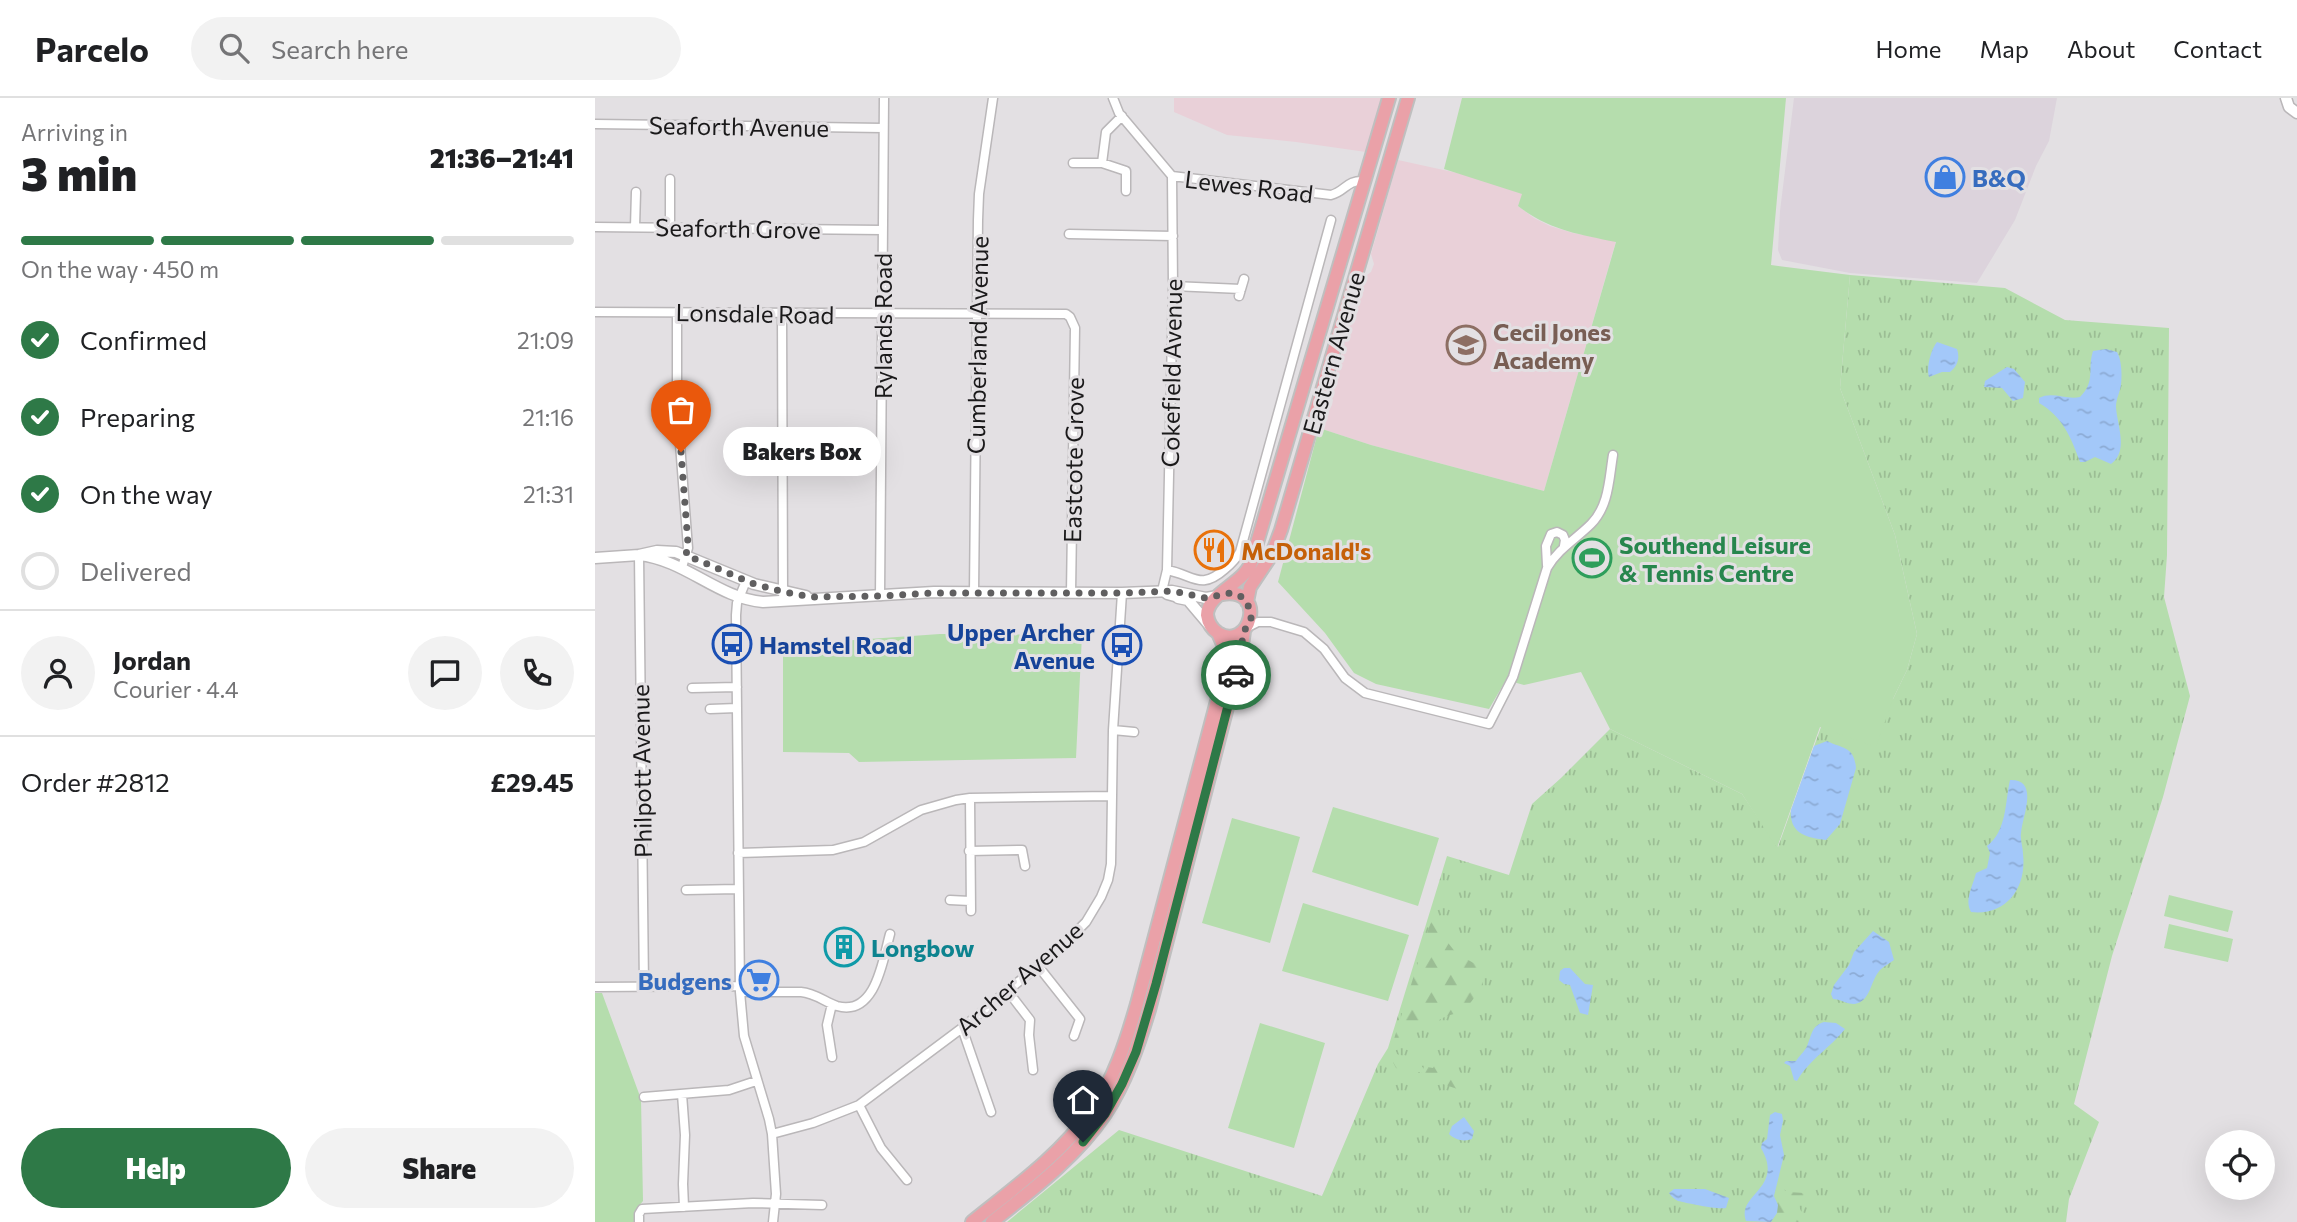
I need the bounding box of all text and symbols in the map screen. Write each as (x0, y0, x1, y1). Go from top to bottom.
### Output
search box (191, 17, 681, 80)
text: Parcelo (35, 28, 149, 69)
icon: search (215, 29, 253, 67)
text: Search here (271, 33, 409, 64)
text: Home (1876, 34, 1942, 63)
text: Map (1980, 34, 2029, 63)
text: About (2067, 34, 2135, 63)
text: Contact (2173, 34, 2262, 63)
street label: Seaforth Avenue (649, 110, 829, 142)
text: Arriving in (21, 118, 128, 146)
text: 21:36–21:41 (430, 142, 574, 173)
text: 3 min (21, 144, 137, 200)
shop icon: B&Q (1924, 156, 1966, 198)
place label: B&Q (1972, 163, 2026, 192)
street label: Lewes Road (1183, 164, 1315, 208)
street label: Seaforth Grove (655, 212, 821, 244)
street label: Cumberland Avenue (961, 236, 993, 454)
street label: Rylands Road (868, 253, 897, 399)
text: On the way · 450 m (21, 255, 219, 283)
street label: Eastern Avenue (1296, 268, 1370, 438)
street label: Cokefield Avenue (1155, 278, 1187, 468)
street label: Lonsdale Road (675, 297, 835, 329)
place label: Cecil Jones Academy (1493, 317, 1611, 374)
icon: check (21, 321, 59, 359)
text: Confirmed (80, 324, 207, 355)
school or university icon: Cecil Jones Academy (1445, 324, 1487, 366)
text: 21:09 (517, 326, 574, 354)
street label: Eastcote Grove (1057, 377, 1089, 543)
pin (651, 380, 711, 452)
icon: bag (662, 391, 700, 429)
icon: check (21, 398, 59, 436)
text: Preparing (80, 401, 195, 432)
text: 21:16 (522, 403, 574, 431)
callout: Bakers Box (723, 428, 881, 476)
text: Bakers Box (742, 437, 862, 465)
icon: check (21, 475, 59, 513)
text: On the way (80, 478, 213, 509)
text: 21:31 (523, 480, 574, 508)
restaurant icon: McDonald's (1193, 529, 1235, 571)
place label: Southend Leisure & Tennis Centre (1619, 530, 1811, 587)
place label: McDonald's (1241, 536, 1371, 565)
sports icon: Southend Leisure & Tennis Centre (1571, 537, 1613, 579)
text: Delivered (80, 555, 191, 586)
place label: Upper Archer Avenue (947, 617, 1095, 674)
bus stop icon: Hamstel Road (711, 623, 753, 665)
bus stop icon: Upper Archer Avenue (1101, 624, 1143, 666)
place label: Hamstel Road (759, 630, 912, 659)
button: person (21, 636, 95, 710)
button: chat (408, 636, 482, 710)
button: phone (500, 636, 574, 710)
courier (1201, 640, 1271, 710)
text: Jordan (113, 644, 191, 675)
icon: car (1217, 656, 1255, 694)
text: Courier · 4.4 (113, 675, 239, 703)
street label: Philpott Avenue (625, 684, 657, 858)
text: Order #2812 (21, 766, 170, 797)
text: £29.45 (490, 766, 574, 797)
street label: Archer Avenue (950, 915, 1088, 1041)
building icon: Longbow (823, 926, 865, 968)
place label: Longbow (871, 933, 974, 962)
supermarket icon: Budgens (738, 959, 780, 1001)
place label: Budgens (638, 966, 732, 995)
pin (1053, 1070, 1113, 1142)
icon: home (1064, 1081, 1102, 1119)
button: Help (21, 1128, 291, 1208)
button: Share (305, 1128, 574, 1208)
map controls (2205, 1130, 2275, 1200)
button: locate (2205, 1130, 2275, 1200)

